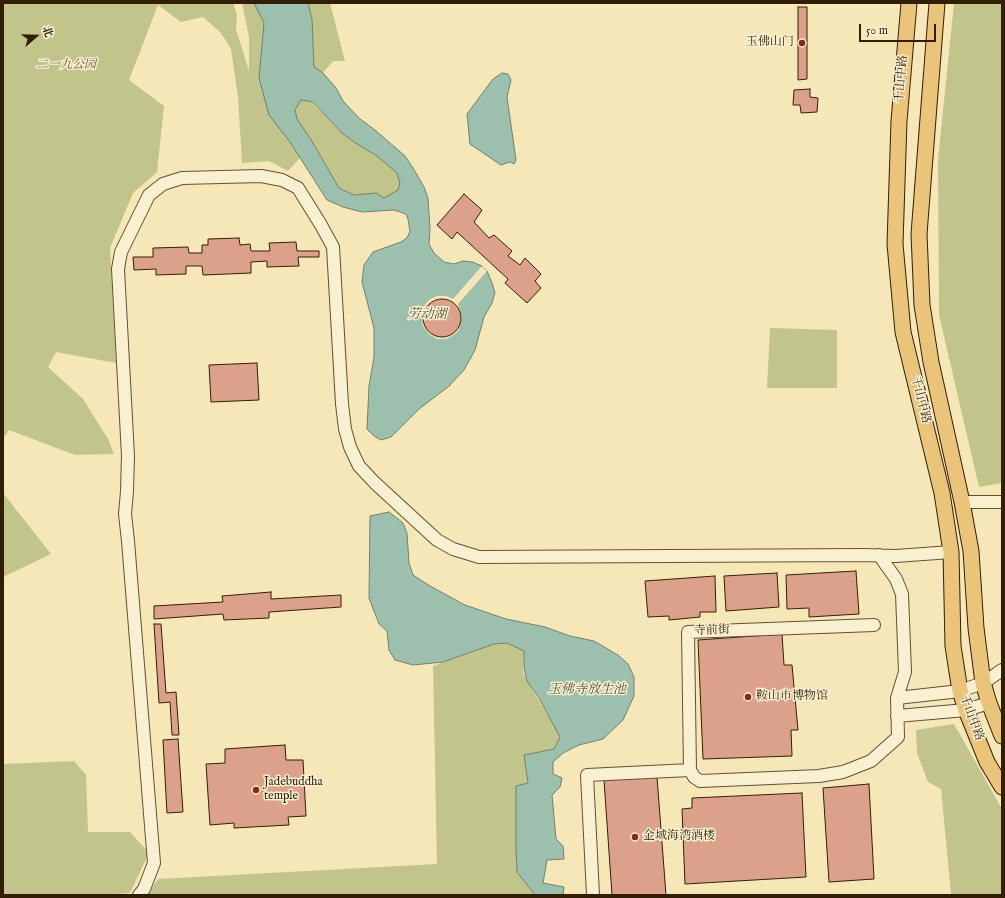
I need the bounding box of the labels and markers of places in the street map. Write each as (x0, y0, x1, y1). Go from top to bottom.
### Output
place label: 玉佛山门 (746, 36, 794, 50)
marker: 玉佛山门 (797, 38, 807, 48)
place label: 鞍山市博物馆 (756, 690, 828, 704)
marker: 鞍山市博物馆 (743, 692, 753, 702)
place label: Jadebuddha temple (264, 776, 323, 804)
marker: Jadebuddha temple (251, 785, 261, 795)
place label: 金域海湾酒楼 (643, 830, 715, 844)
marker: 金域海湾酒楼 (630, 832, 640, 842)

